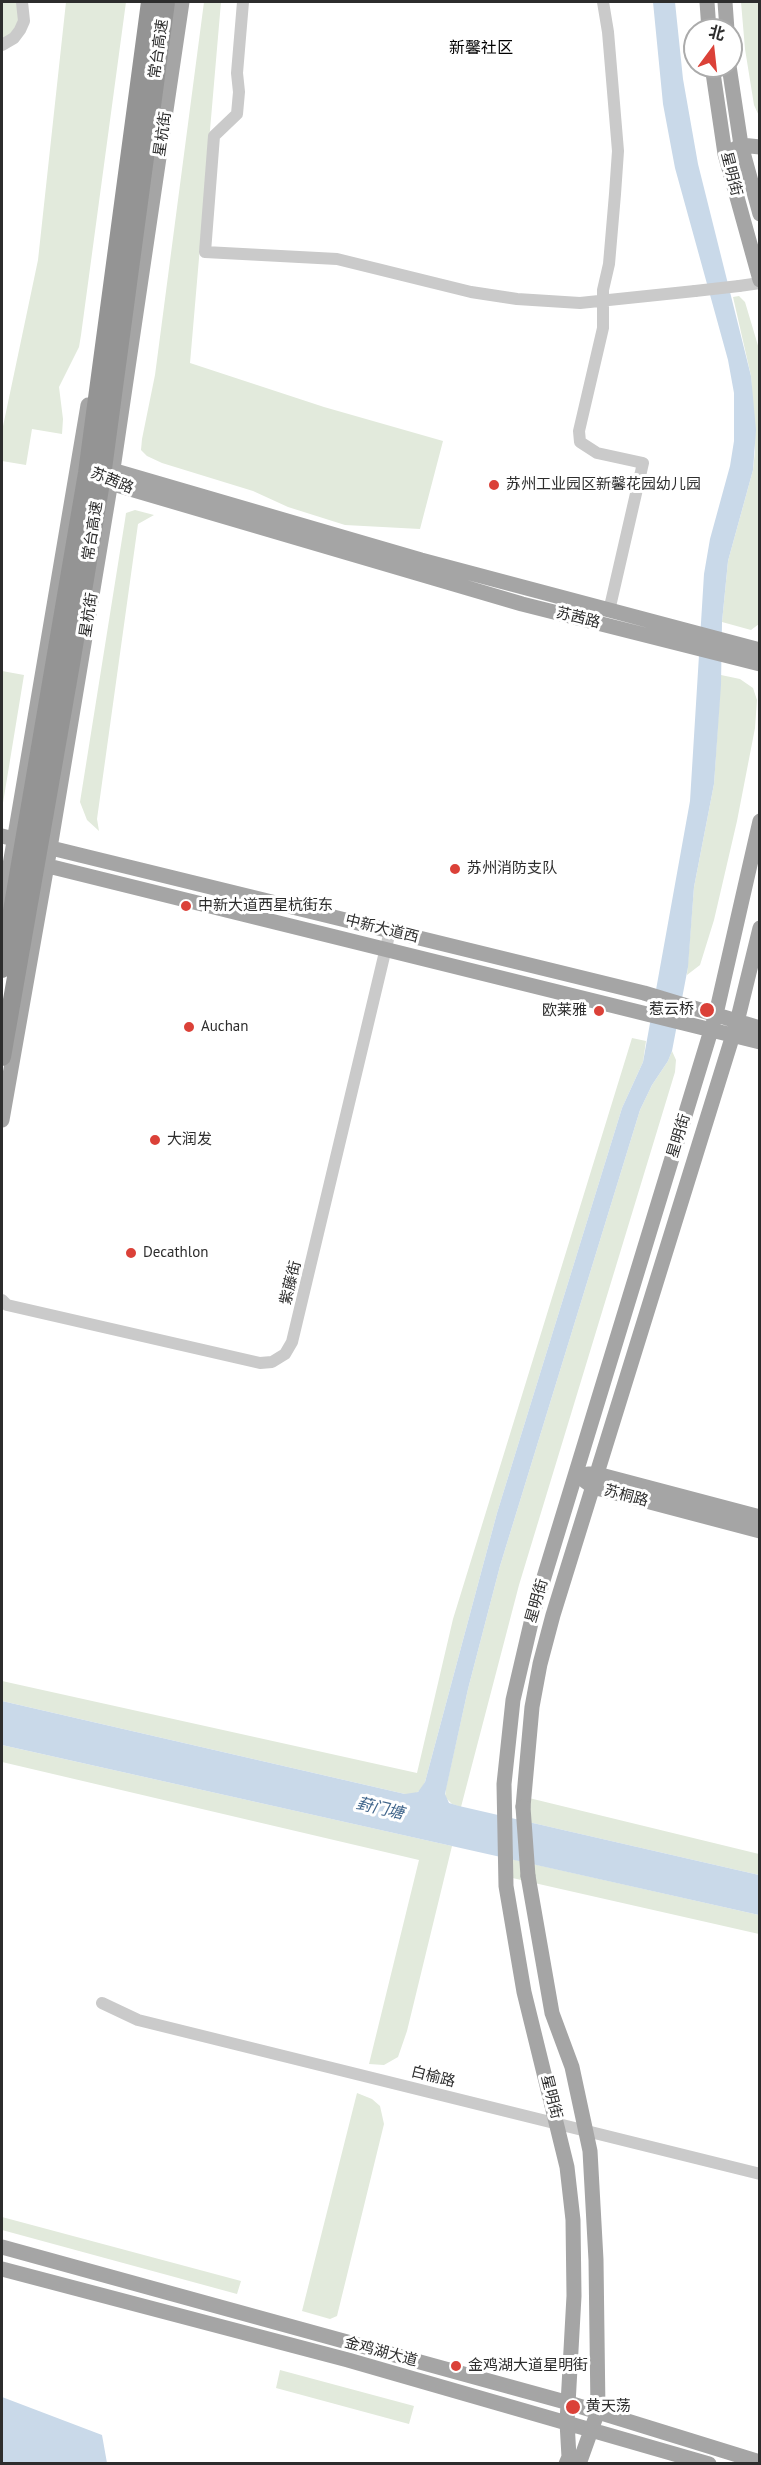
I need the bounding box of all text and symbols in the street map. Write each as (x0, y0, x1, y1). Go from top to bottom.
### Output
street label: 常台高速 (146, 18, 172, 80)
north arrow (683, 18, 743, 78)
text: 北 (707, 21, 727, 44)
district label: 新馨社区 (449, 38, 513, 58)
street label: 星杭街 (151, 110, 175, 158)
street label: 星明街 (717, 150, 745, 198)
street label: 苏茜路 (88, 464, 136, 498)
place label: 苏州工业园区新馨花园幼儿园 (506, 476, 701, 494)
marker: 苏州工业园区新馨花园幼儿园 (487, 478, 501, 492)
street label: 常台高速 (79, 500, 107, 562)
street label: 星杭街 (77, 591, 101, 639)
street label: 苏茜路 (554, 604, 602, 632)
place label: 苏州消防支队 (467, 860, 557, 878)
marker: 苏州消防支队 (448, 862, 462, 876)
place label: 中新大道西星杭街东 (198, 897, 333, 915)
marker: 中新大道西星杭街东 (179, 899, 193, 913)
street label: 中新大道西 (343, 911, 421, 947)
place label: 惹云桥 (649, 1001, 694, 1019)
marker: 惹云桥 (698, 1001, 716, 1019)
place label: 欧莱雅 (542, 1002, 587, 1020)
marker: 欧莱雅 (592, 1004, 606, 1018)
place label: Auchan (201, 1018, 248, 1036)
marker: Auchan (182, 1020, 196, 1034)
street label: 星明街 (664, 1112, 694, 1160)
place label: 大润发 (167, 1131, 212, 1149)
marker: 大润发 (148, 1133, 162, 1147)
place label: Decathlon (143, 1244, 208, 1262)
marker: Decathlon (124, 1246, 138, 1260)
street label: 紫藤街 (277, 1259, 305, 1307)
street label: 苏桐路 (602, 1481, 650, 1511)
street label: 星明街 (522, 1577, 552, 1625)
water label: 葑门塘 (354, 1794, 406, 1824)
street label: 白榆路 (409, 2063, 457, 2091)
street label: 星明街 (537, 2073, 565, 2121)
street label: 金鸡湖大道 (342, 2334, 420, 2370)
place label: 金鸡湖大道星明街 (468, 2357, 588, 2375)
marker: 金鸡湖大道星明街 (449, 2359, 463, 2373)
marker: 黄天荡 (564, 2398, 582, 2416)
place label: 黄天荡 (586, 2398, 631, 2416)

